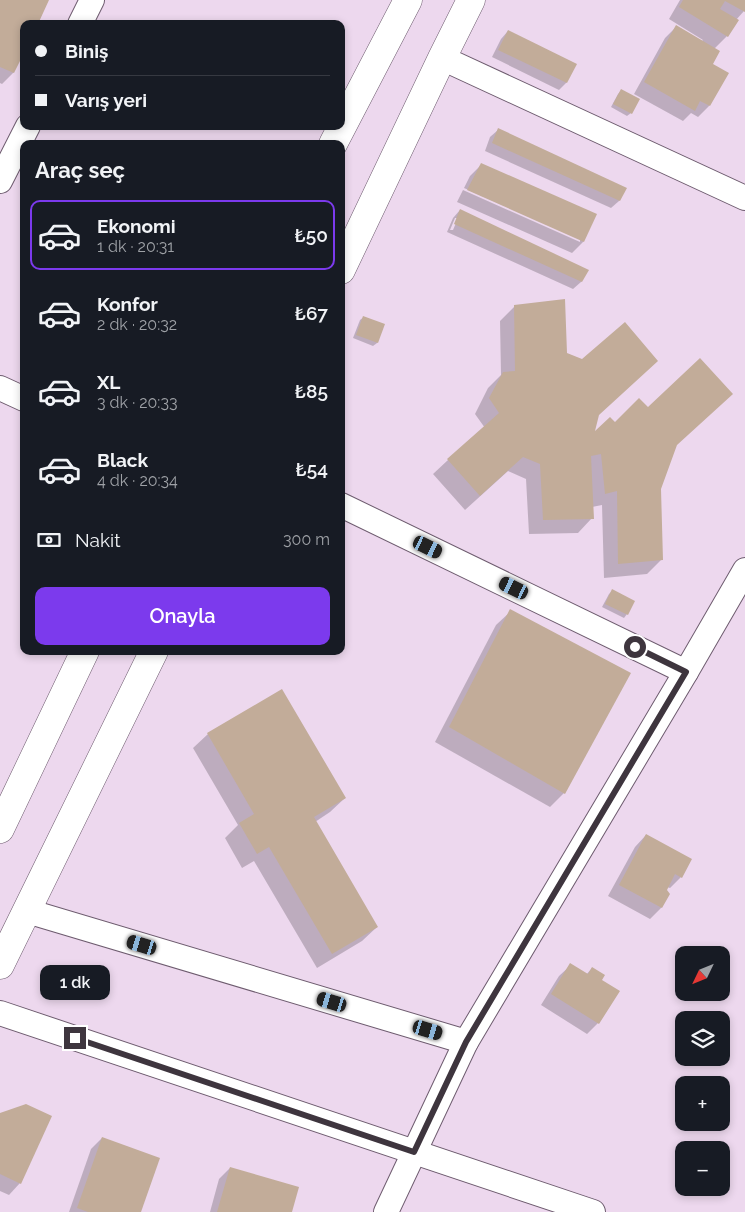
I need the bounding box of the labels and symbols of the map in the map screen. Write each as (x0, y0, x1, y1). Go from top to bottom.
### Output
car (411, 534, 444, 560)
car (497, 575, 530, 601)
route start (624, 636, 646, 658)
car (125, 933, 158, 957)
north arrow (675, 946, 730, 1001)
callout: 1 dk (40, 966, 110, 1000)
car (315, 990, 348, 1014)
car (411, 1018, 444, 1042)
route end (64, 1027, 86, 1049)

